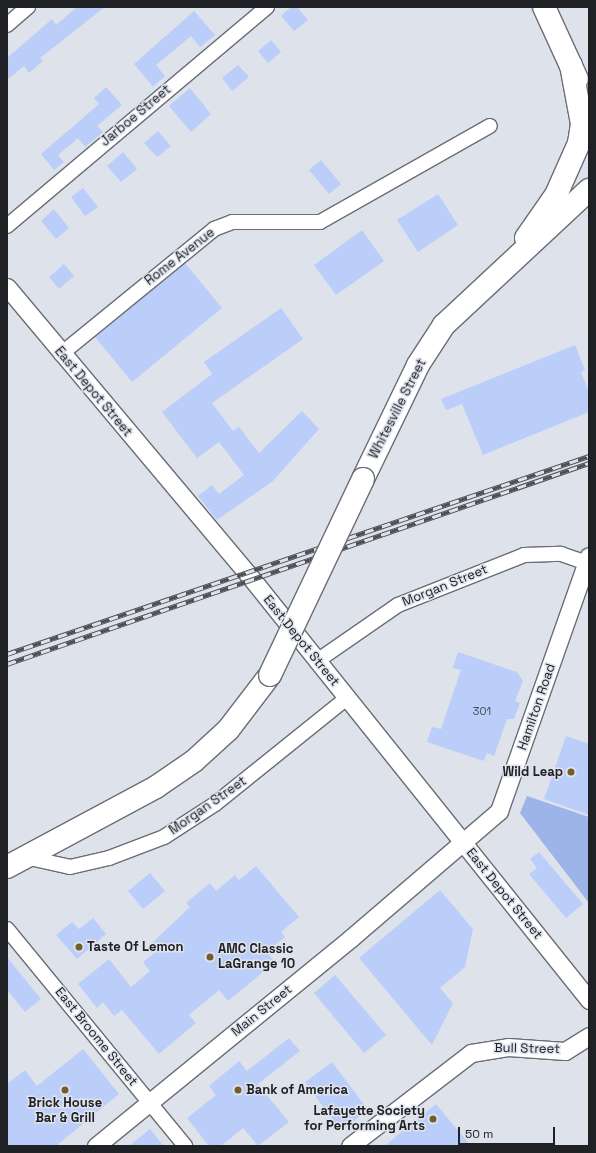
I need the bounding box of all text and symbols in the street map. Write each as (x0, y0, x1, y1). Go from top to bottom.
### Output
street label: Jarboe Street (98, 82, 174, 150)
street label: Rome Avenue (142, 225, 218, 289)
street label: East Depot Street (51, 344, 135, 440)
street label: Whitesville Street (366, 356, 430, 462)
street label: Morgan Street (400, 562, 490, 610)
street label: East Depot Street (260, 592, 342, 690)
street label: Hamilton Road (515, 662, 559, 752)
house number: 301 (473, 704, 491, 718)
place label: Wild Leap (502, 764, 563, 780)
marker: Wild Leap (566, 767, 576, 777)
street label: Morgan Street (166, 774, 250, 838)
street label: East Depot Street (463, 845, 545, 943)
place label: Taste Of Lemon (87, 939, 184, 955)
marker: Taste Of Lemon (74, 942, 84, 952)
place label: AMC Classic LaGrange 10 (218, 942, 295, 973)
marker: AMC Classic LaGrange 10 (205, 952, 215, 962)
street label: Main Street (229, 982, 295, 1040)
street label: East Broome Street (52, 985, 140, 1089)
street label: Bull Street (494, 1041, 560, 1057)
place label: Bank of America (246, 1082, 348, 1098)
marker: Brick House Bar & Grill (60, 1085, 70, 1095)
marker: Bank of America (233, 1085, 243, 1095)
place label: Brick House Bar & Grill (28, 1096, 102, 1127)
place label: Lafayette Society for Performing Arts (304, 1104, 425, 1135)
marker: Lafayette Society for Performing Arts (428, 1114, 438, 1124)
scale bar (460, 1119, 557, 1145)
text: 50 m (465, 1126, 493, 1142)

